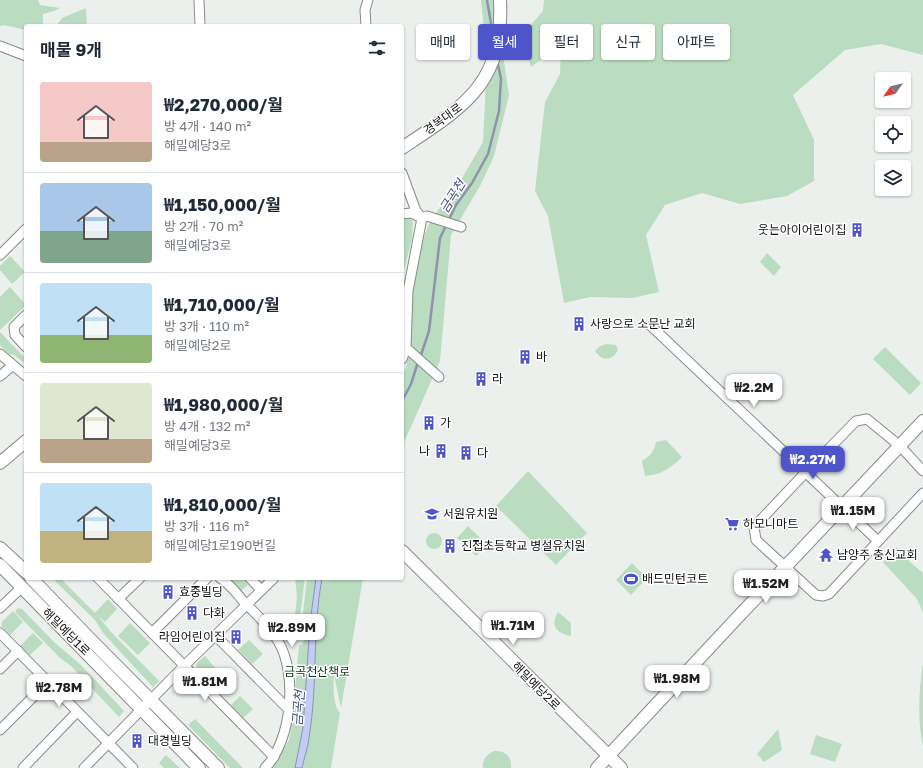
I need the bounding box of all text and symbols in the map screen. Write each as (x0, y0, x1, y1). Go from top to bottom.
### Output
chip: 매매 (416, 24, 470, 60)
chip: 월세 (478, 24, 532, 60)
chip: 필터 (540, 24, 593, 60)
chip: 신규 (601, 24, 655, 60)
chip: 아파트 (663, 24, 730, 60)
icon: filters (366, 37, 388, 59)
text: 매물 9개 (40, 39, 102, 60)
north arrow (875, 72, 911, 108)
map controls (875, 72, 911, 196)
text: ₩2,270,000/월 (164, 94, 283, 115)
icon: home (72, 98, 120, 146)
street label: 경복대로 (420, 100, 465, 138)
button: locate (875, 116, 911, 152)
text: 방 4개 · 140 m² (164, 118, 251, 134)
text: 해밀예당3로 (164, 137, 231, 153)
button: layers (875, 160, 911, 196)
water label: 금곡천 (436, 176, 469, 215)
text: ₩1,150,000/월 (164, 194, 281, 215)
icon: home (72, 199, 120, 247)
text: 방 2개 · 70 m² (164, 218, 244, 234)
place label: 웃는아이어린이집 (758, 222, 846, 237)
building icon: 웃는아이어린이집 (849, 222, 865, 238)
text: 해밀예당3로 (164, 237, 231, 253)
text: ₩1,710,000/월 (164, 294, 280, 315)
icon: home (72, 299, 120, 347)
building icon: 사랑으로 소문난 교회 (571, 316, 587, 332)
place label: 사랑으로 소문난 교회 (590, 316, 695, 331)
text: 방 3개 · 110 m² (164, 318, 249, 334)
text: 해밀예당2로 (164, 337, 231, 353)
building icon: 바 (517, 349, 533, 365)
place label: 바 (536, 349, 547, 364)
building icon: 라 (473, 371, 489, 387)
place label: 라 (492, 371, 503, 386)
pin: ₩2.2M (726, 374, 782, 408)
text: ₩2.2M (734, 379, 774, 395)
text: ₩1,980,000/월 (164, 394, 283, 415)
icon: home (72, 399, 120, 447)
building icon: 가 (421, 415, 437, 431)
place label: 가 (440, 415, 451, 430)
text: 방 4개 · 132 m² (164, 418, 250, 434)
text: 해밀예당3로 (164, 437, 231, 453)
place label: 나 (419, 443, 430, 458)
building icon: 나 (433, 443, 449, 459)
building icon: 다 (458, 445, 474, 461)
place label: 다 (477, 445, 488, 460)
pin: ₩2.27M (780, 446, 846, 480)
text: ₩2.27M (790, 451, 836, 467)
text: ₩1,810,000/월 (164, 494, 281, 515)
pin: ₩1.15M (820, 497, 886, 531)
icon: home (72, 499, 120, 547)
text: ₩1.15M (831, 502, 875, 518)
school or university icon: 서원유치원 (424, 506, 440, 522)
place label: 서원유치원 (443, 506, 498, 521)
supermarket icon: 하모니마트 (724, 516, 740, 532)
place label: 하모니마트 (743, 516, 798, 531)
text: 방 3개 · 116 m² (164, 518, 249, 534)
text: 해밀예당1로190번길 (164, 537, 276, 553)
building icon: 진접초등학교 병설유치원 (442, 538, 458, 554)
place label: 진접초등학교 병설유치원 (461, 538, 585, 553)
temple icon: 남양주 충신교회 (818, 547, 834, 563)
place label: 남양주 충신교회 (837, 547, 917, 562)
pin: ₩1.52M (733, 570, 799, 604)
sports icon: 배드민턴코트 (623, 571, 639, 587)
place label: 배드민턴코트 (642, 571, 708, 586)
text: ₩1.52M (743, 575, 789, 591)
building icon: 효중빌딩 (160, 584, 176, 600)
place label: 효중빌딩 (179, 584, 223, 599)
street label: 해밀예당1로 (39, 605, 93, 659)
building icon: 다화 (184, 605, 200, 621)
place label: 다화 (203, 605, 225, 620)
pin: ₩1.71M (480, 612, 546, 646)
pin: ₩2.89M (259, 614, 325, 648)
text: ₩1.71M (491, 617, 535, 633)
text: ₩2.89M (268, 619, 316, 635)
place label: 라임어린이집 (159, 629, 225, 644)
building icon: 라임어린이집 (228, 629, 244, 645)
street label: 해밀예당2로 (509, 658, 564, 713)
park label: 금곡천산책로 (284, 664, 350, 679)
pin: ₩1.98M (644, 665, 710, 699)
pin: ₩1.81M (172, 668, 238, 702)
text: ₩1.98M (654, 670, 700, 686)
text: ₩1.81M (182, 673, 228, 689)
pin: ₩2.78M (26, 674, 92, 708)
text: ₩2.78M (36, 679, 82, 695)
water label: 금곡천 (289, 689, 307, 726)
building icon: 대경빌딩 (129, 733, 145, 749)
place label: 대경빌딩 (148, 733, 192, 748)

